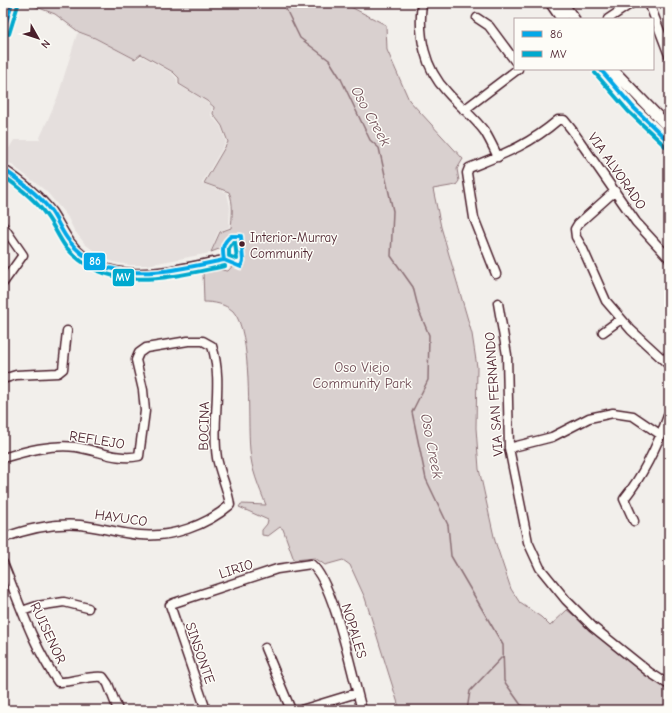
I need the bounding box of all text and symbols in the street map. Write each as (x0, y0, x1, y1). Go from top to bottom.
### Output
north arrow (18, 18, 58, 58)
legend (514, 18, 654, 70)
text: 86 (550, 27, 563, 41)
text: N (38, 37, 53, 51)
text: MV (550, 47, 567, 61)
water label: Oso Creek (347, 83, 395, 150)
street label: VIA ALVORADO (584, 129, 650, 213)
place label: Interior-Murray Community (250, 230, 337, 261)
marker: Interior-Murray Community (237, 239, 247, 249)
line badge: 86 (83, 252, 106, 271)
text: 86 (89, 255, 101, 268)
line badge: MV (112, 268, 135, 287)
text: MV (116, 271, 130, 284)
street label: VIA SAN FERNANDO (481, 331, 507, 457)
park label: Oso Viejo Community Park (313, 359, 412, 392)
street label: BOCINA (195, 401, 213, 451)
water label: Oso Creek (417, 412, 447, 481)
street label: REFLEJO (68, 427, 126, 453)
street label: HAYUCO (94, 506, 148, 530)
street label: LIRIO (217, 556, 255, 582)
street label: RUISENOR (26, 599, 70, 667)
street label: NOPALES (338, 601, 371, 661)
street label: SINSONTE (182, 620, 218, 686)

